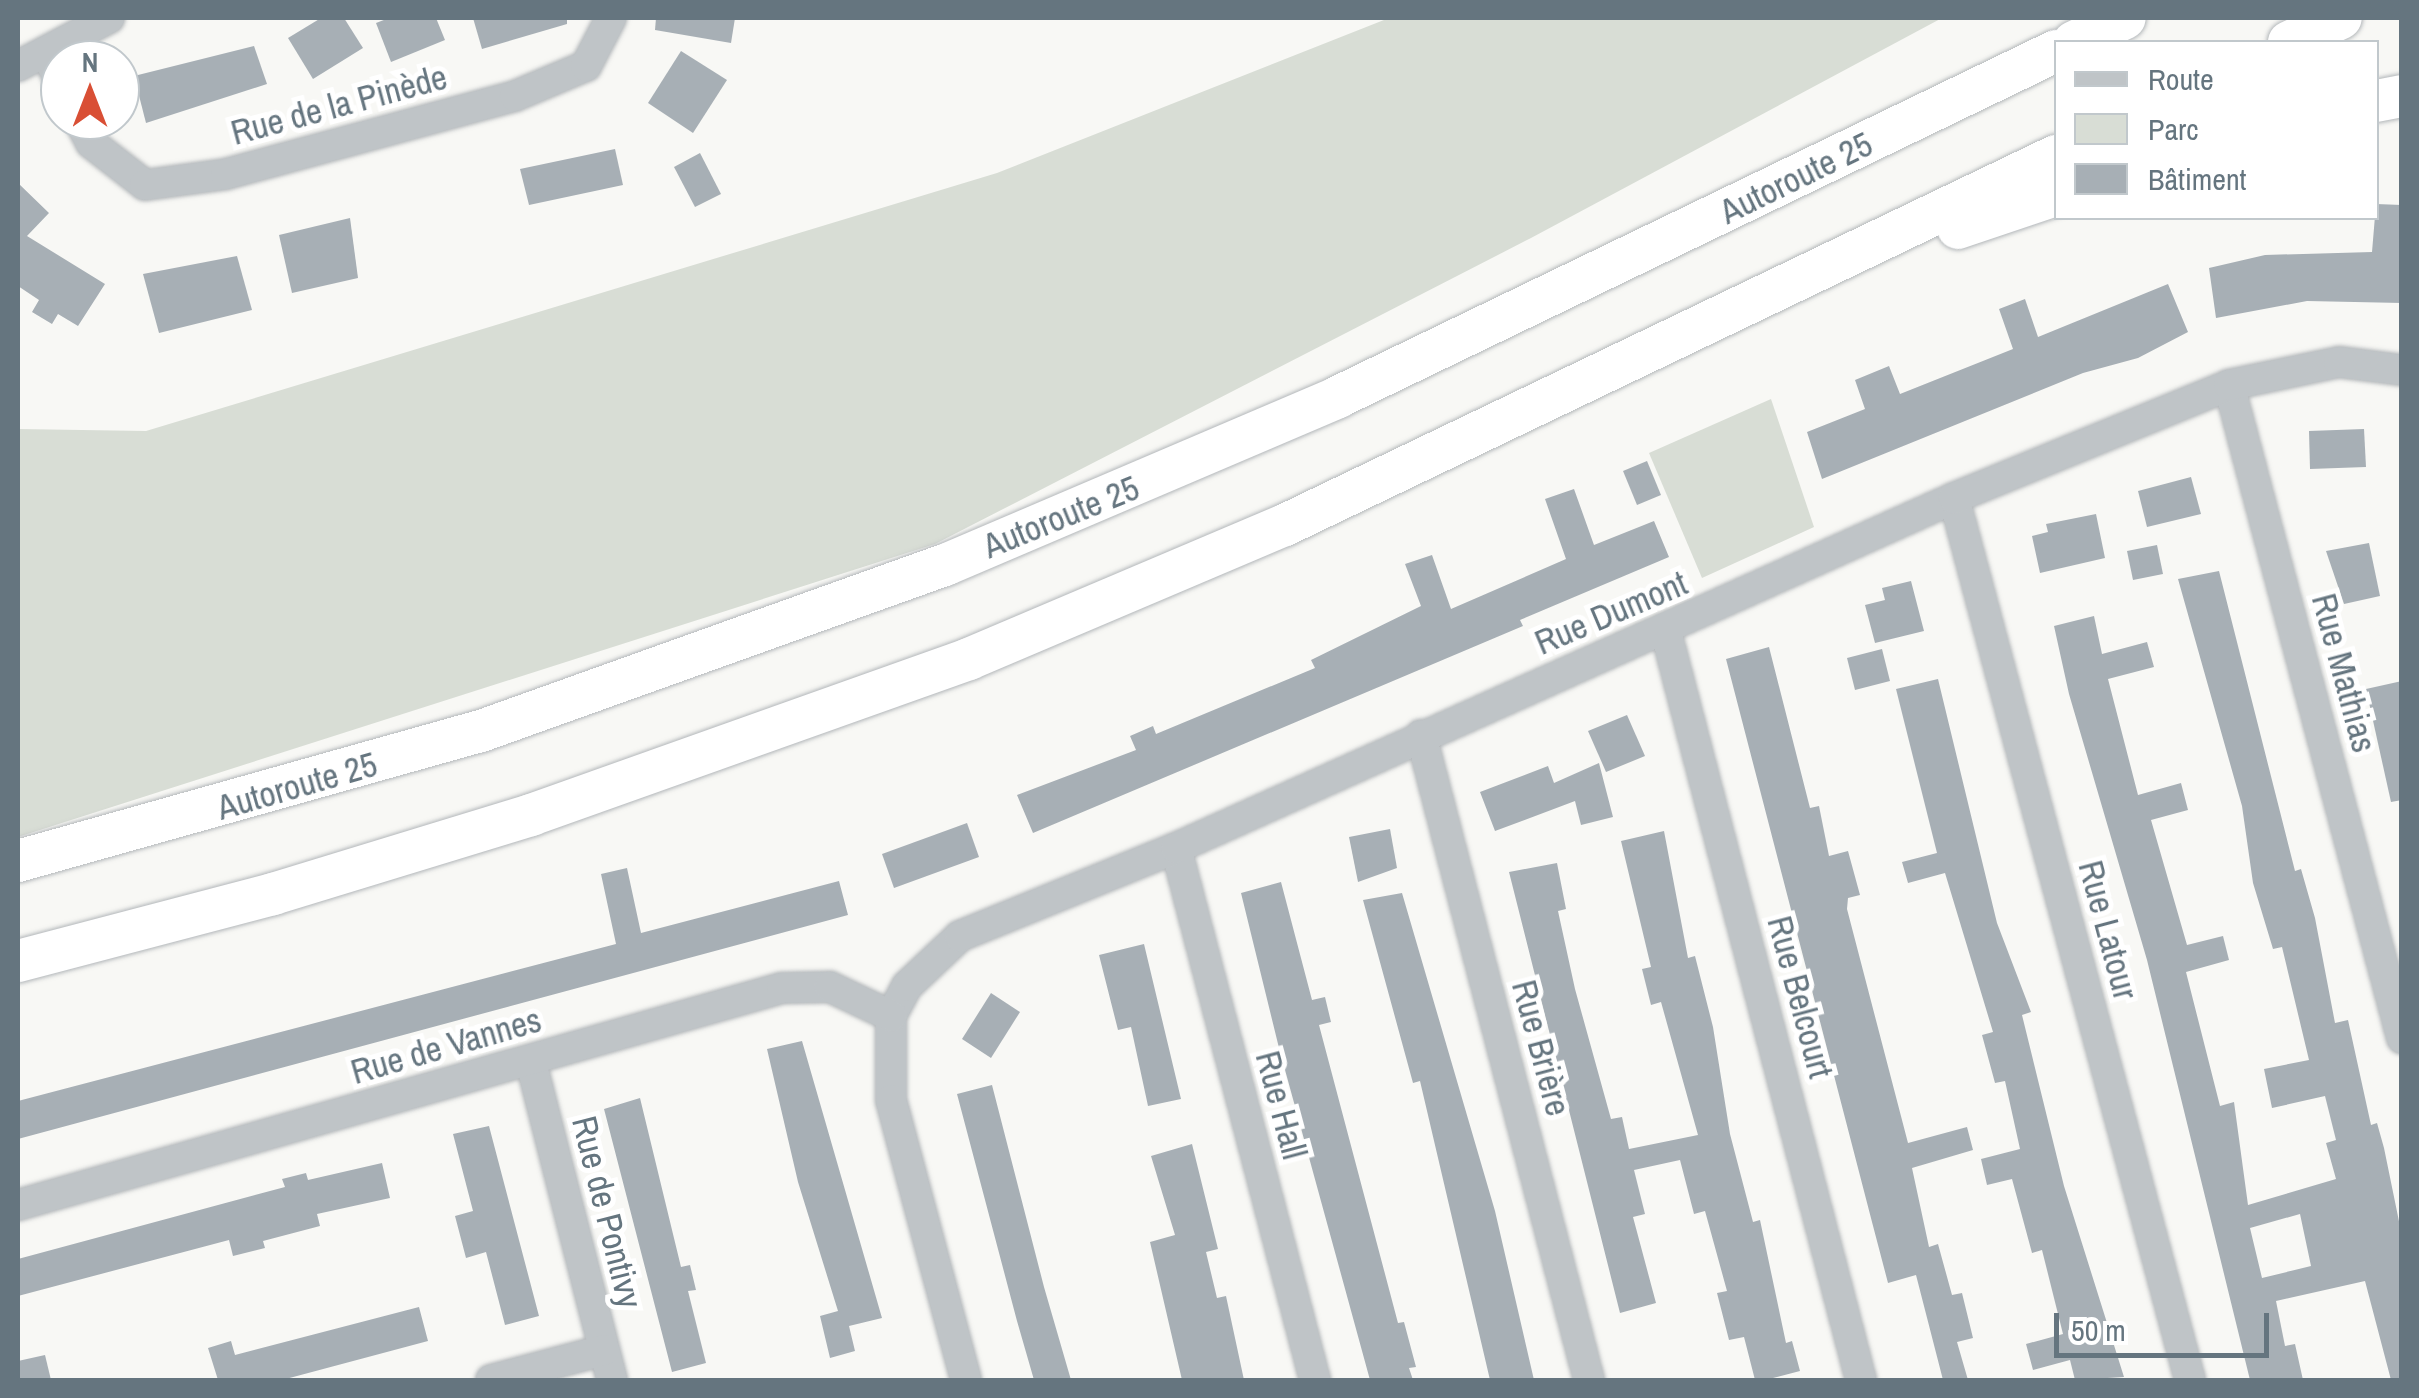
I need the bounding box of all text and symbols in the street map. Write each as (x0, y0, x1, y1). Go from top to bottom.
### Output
north arrow (40, 40, 140, 140)
legend (2054, 40, 2379, 220)
text: N (82, 43, 98, 81)
street label: Rue de la Pinède (226, 56, 452, 154)
text: Route (2148, 59, 2214, 99)
text: Parc (2148, 109, 2199, 149)
street label: Autoroute 25 (1713, 123, 1879, 233)
text: Bâtiment (2148, 159, 2246, 199)
street label: Autoroute 25 (977, 467, 1145, 567)
street label: Rue Dumont (1529, 562, 1693, 664)
street label: Rue Mathias (2303, 589, 2385, 757)
street label: Autoroute 25 (212, 743, 382, 829)
street label: Rue Latour (2069, 856, 2147, 1004)
street label: Rue Belcourt (1758, 911, 1842, 1083)
street label: Rue Brière (1503, 976, 1579, 1120)
street label: Rue de Vannes (346, 999, 546, 1093)
street label: Rue Hall (1246, 1046, 1316, 1164)
street label: Rue de Pontivy (563, 1112, 651, 1312)
scale bar (2059, 1293, 2274, 1355)
text: 50 m (2071, 1310, 2126, 1350)

